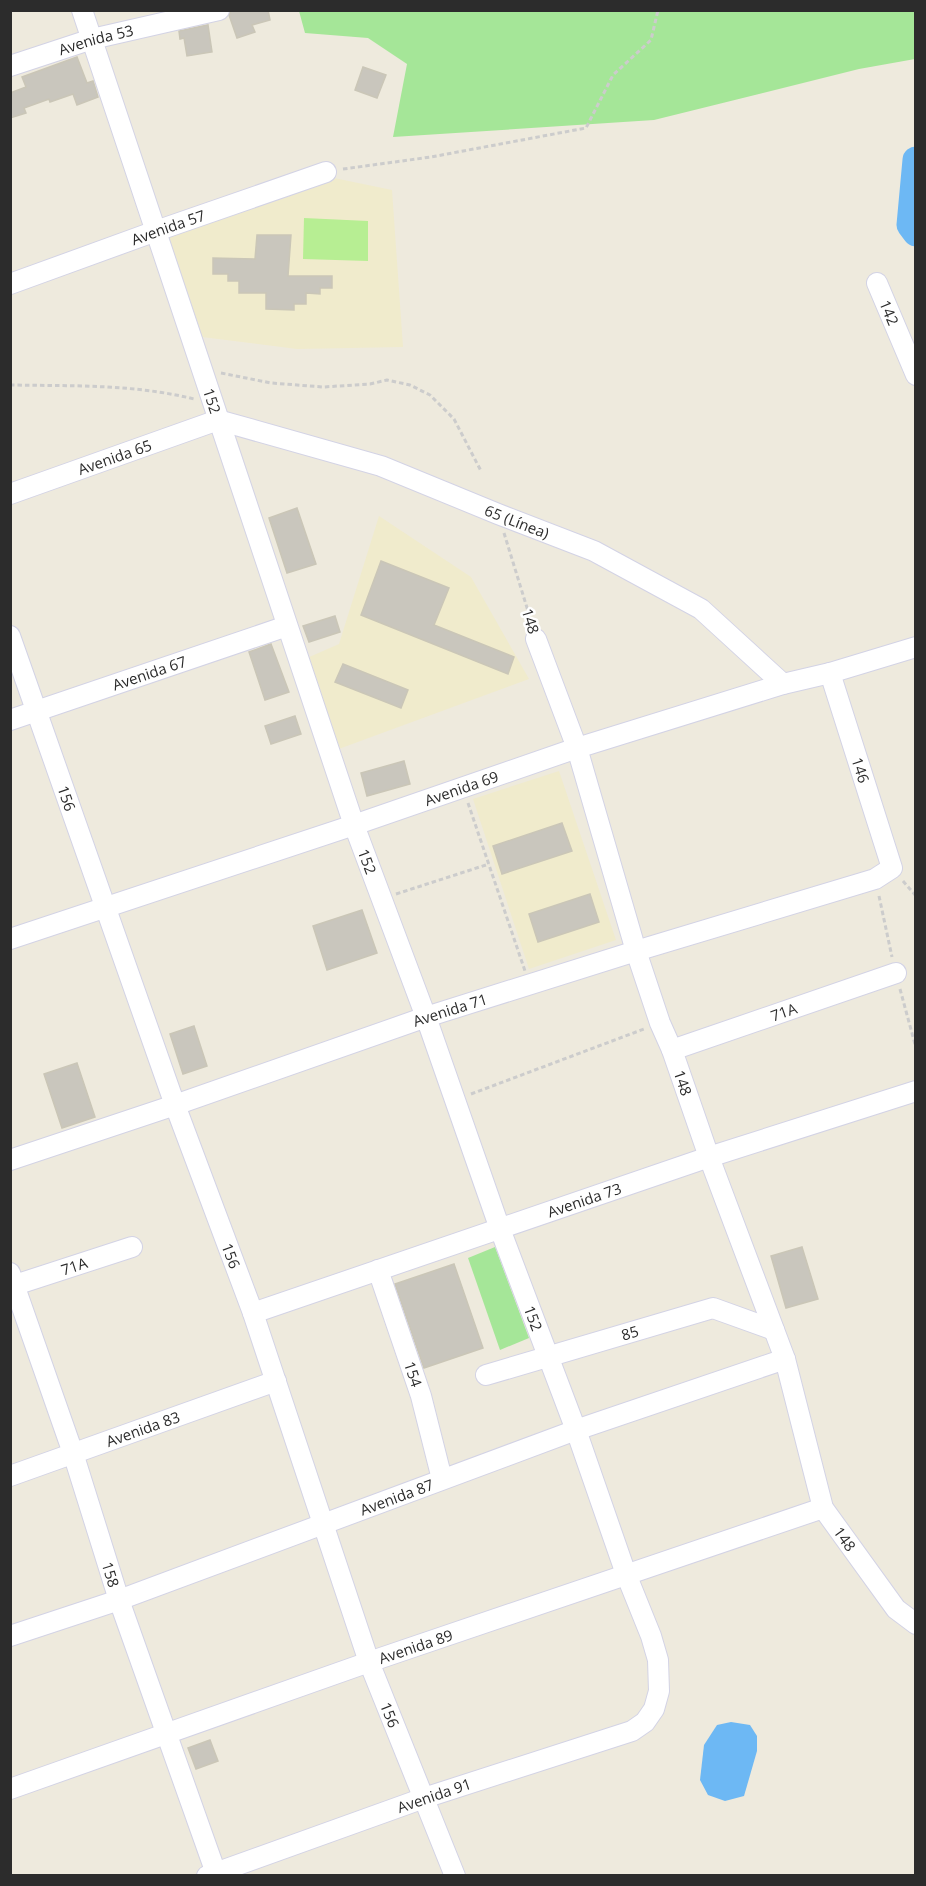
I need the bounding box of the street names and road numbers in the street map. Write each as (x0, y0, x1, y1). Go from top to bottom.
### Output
street label: Avenida 53 (56, 20, 135, 59)
street label: Avenida 57 (128, 205, 208, 249)
street label: 142 (875, 297, 904, 328)
street label: 152 (199, 385, 226, 416)
street label: Avenida 65 (75, 434, 154, 479)
street label: 65 (Línea) (482, 500, 552, 543)
street label: 148 (518, 606, 544, 636)
street label: Avenida 67 (110, 651, 189, 695)
street label: 146 (848, 755, 874, 785)
street label: Avenida 69 (422, 766, 501, 810)
street label: 156 (53, 783, 81, 814)
street label: 152 (354, 846, 382, 877)
street label: Avenida 71 (410, 988, 490, 1031)
street label: 71A (768, 998, 800, 1025)
street label: 148 (670, 1067, 697, 1098)
street label: Avenida 73 (544, 1178, 624, 1222)
street label: 156 (218, 1240, 245, 1271)
street label: 71A (58, 1252, 90, 1279)
street label: 152 (520, 1302, 548, 1334)
street label: 85 (619, 1321, 641, 1345)
street label: 154 (400, 1359, 427, 1390)
street label: Avenida 83 (103, 1406, 182, 1451)
street label: Avenida 87 (357, 1474, 436, 1520)
street label: 148 (830, 1522, 861, 1555)
street label: 158 (98, 1559, 124, 1590)
street label: Avenida 89 (376, 1624, 455, 1668)
street label: 156 (376, 1699, 404, 1730)
street label: Avenida 91 (394, 1773, 474, 1817)

